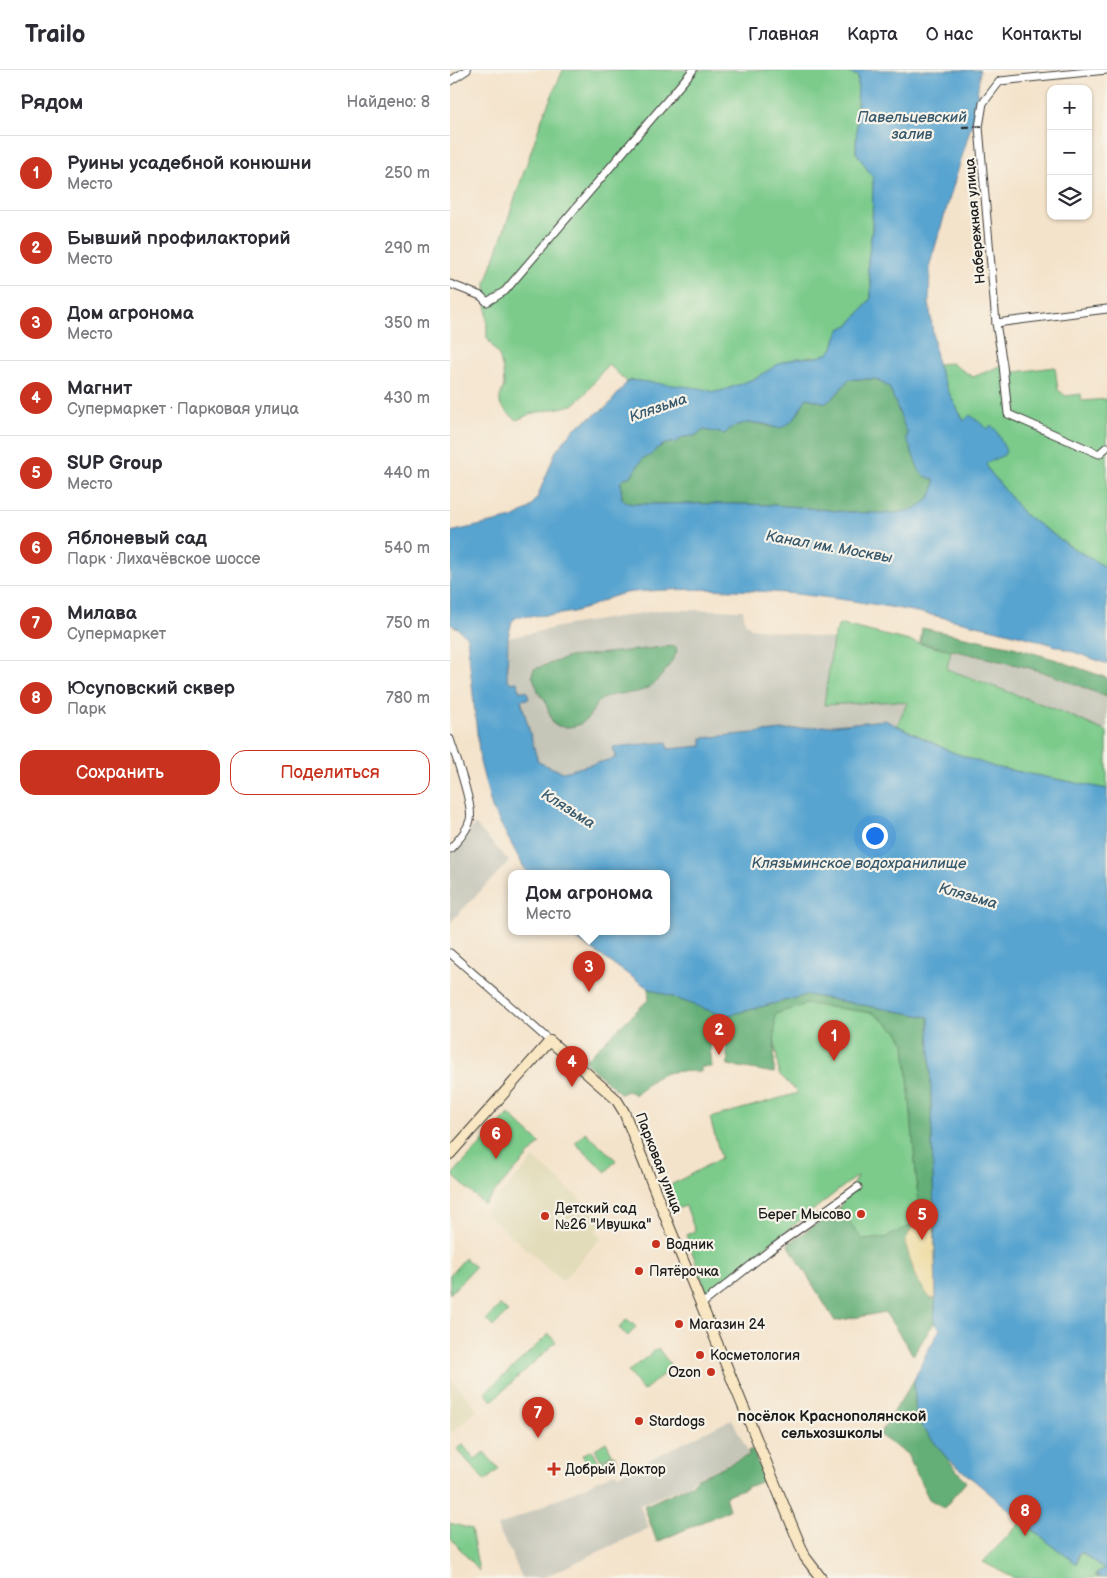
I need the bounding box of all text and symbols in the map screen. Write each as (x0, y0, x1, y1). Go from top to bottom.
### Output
text: Trailo (25, 20, 85, 49)
text: Главная (748, 24, 819, 45)
text: Карта (847, 24, 898, 45)
text: О нас (926, 24, 973, 45)
text: Контакты (1001, 24, 1082, 45)
map controls (1047, 85, 1092, 220)
button: + (1047, 85, 1092, 130)
text: Рядом (20, 90, 83, 115)
text: Найдено: 8 (347, 93, 430, 112)
water label: Павельцевский залив (857, 108, 967, 144)
button: − (1047, 130, 1092, 175)
text: Руины усадебной конюшни (67, 152, 312, 175)
street label: Набережная улица (961, 157, 989, 285)
text: 1 (33, 164, 39, 183)
text: 250 m (384, 164, 430, 183)
text: Место (67, 175, 113, 194)
button: layers (1047, 175, 1092, 220)
text: Бывший профилакторий (67, 227, 291, 250)
text: 2 (31, 239, 41, 258)
text: 290 m (384, 239, 430, 258)
text: Место (67, 250, 113, 269)
text: Дом агронома (67, 302, 194, 325)
text: 3 (31, 314, 41, 333)
text: 350 m (384, 314, 430, 333)
text: Место (67, 325, 113, 344)
text: Магнит (67, 377, 132, 400)
text: 4 (31, 389, 41, 408)
text: 430 m (383, 389, 430, 408)
water label: Клязьма (627, 389, 690, 427)
text: Супермаркет · Парковая улица (67, 400, 299, 419)
text: SUP Group (67, 452, 163, 475)
text: 5 (31, 464, 41, 483)
text: 440 m (384, 464, 430, 483)
text: Место (67, 475, 113, 494)
text: Яблоневый сад (67, 527, 207, 550)
water label: Канал им. Москвы (764, 527, 894, 568)
text: 6 (31, 539, 41, 558)
text: 540 m (384, 539, 430, 558)
text: Парк · Лихачёвское шоссе (67, 550, 260, 569)
text: Милава (67, 602, 137, 625)
text: 7 (32, 614, 40, 633)
text: 750 m (386, 614, 430, 633)
text: Супермаркет (67, 625, 166, 644)
text: Юсуповский сквер (67, 677, 235, 700)
text: 8 (31, 689, 41, 708)
text: 780 m (386, 689, 430, 708)
text: Парк (67, 700, 106, 719)
button: Сохранить (20, 750, 220, 795)
button: Поделиться (230, 750, 430, 795)
water label: Клязьма (538, 785, 599, 833)
your location (862, 823, 888, 849)
water label: Клязьминское водохранилище (752, 854, 967, 873)
popup (508, 870, 670, 935)
water label: Клязьма (937, 879, 1000, 913)
text: Дом агронома (526, 882, 652, 905)
text: Место (526, 905, 571, 924)
pin: 3 (573, 951, 605, 992)
pin: 2 (703, 1014, 735, 1055)
pin: 1 (818, 1020, 850, 1061)
pin: 4 (556, 1046, 588, 1087)
street label: Парковая улица (632, 1110, 686, 1217)
pin: 6 (480, 1118, 512, 1159)
pin: 5 (906, 1199, 938, 1240)
place label: Детский сад №26 "Ивушка" (555, 1200, 651, 1233)
place label: Берег Мысово (758, 1206, 851, 1223)
marker: Берег Мысово (855, 1208, 867, 1220)
marker: Детский сад №26 "Ивушка" (539, 1210, 551, 1222)
place label: Водник (666, 1236, 714, 1253)
marker: Водник (650, 1238, 662, 1250)
place label: Пятёрочка (649, 1263, 720, 1280)
marker: Пятёрочка (633, 1265, 645, 1277)
place label: Магазин 24 (689, 1316, 766, 1333)
marker: Магазин 24 (673, 1318, 685, 1330)
place label: Косметология (710, 1347, 800, 1364)
marker: Косметология (694, 1349, 706, 1361)
place label: Ozon (668, 1364, 701, 1381)
marker: Ozon (705, 1366, 717, 1378)
pin: 7 (522, 1397, 554, 1438)
district label: посёлок Краснополянской сельхозшколы (738, 1407, 926, 1443)
place label: Stardogs (649, 1413, 705, 1430)
marker: Stardogs (633, 1415, 645, 1427)
place label: Добрый Доктор (565, 1461, 666, 1478)
marker: Добрый Доктор (547, 1462, 561, 1476)
pin: 8 (1009, 1495, 1041, 1536)

